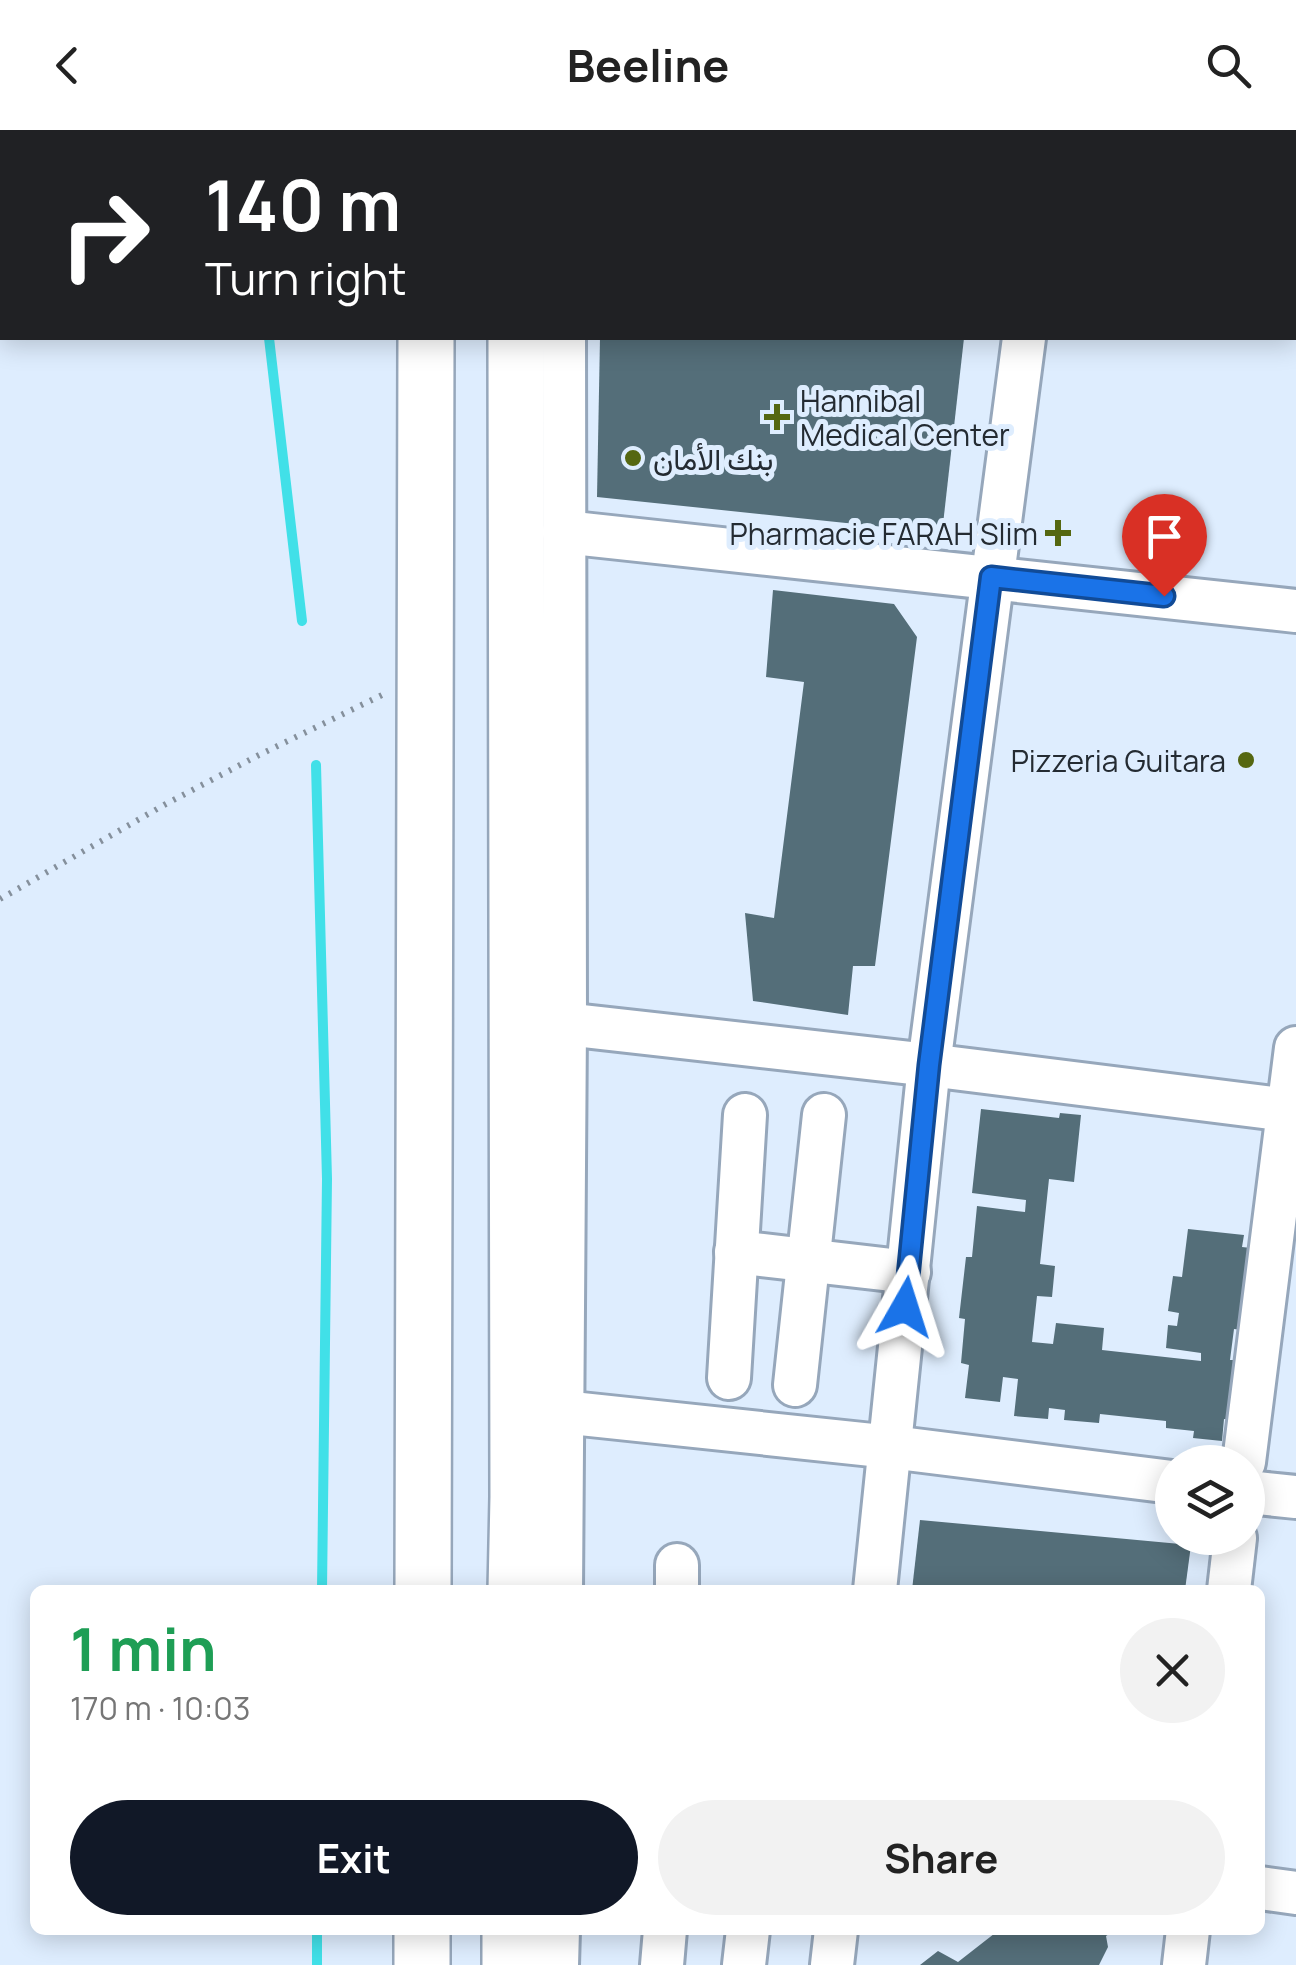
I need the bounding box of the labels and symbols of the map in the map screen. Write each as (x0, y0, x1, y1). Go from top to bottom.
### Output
place label: Hannibal Medical Center (800, 380, 1010, 455)
marker: Hannibal Medical Center (764, 404, 790, 430)
place label: بنك الأمان (653, 438, 773, 479)
marker: بنك الأمان (622, 447, 644, 469)
pin (1122, 494, 1207, 597)
place label: Pharmacie FARAH Slim (730, 513, 1038, 554)
marker: Pharmacie FARAH Slim (1047, 522, 1069, 544)
place label: Pizzeria Guitara (1011, 740, 1226, 781)
marker: Pizzeria Guitara (1235, 749, 1257, 771)
position arrow (853, 1255, 957, 1359)

